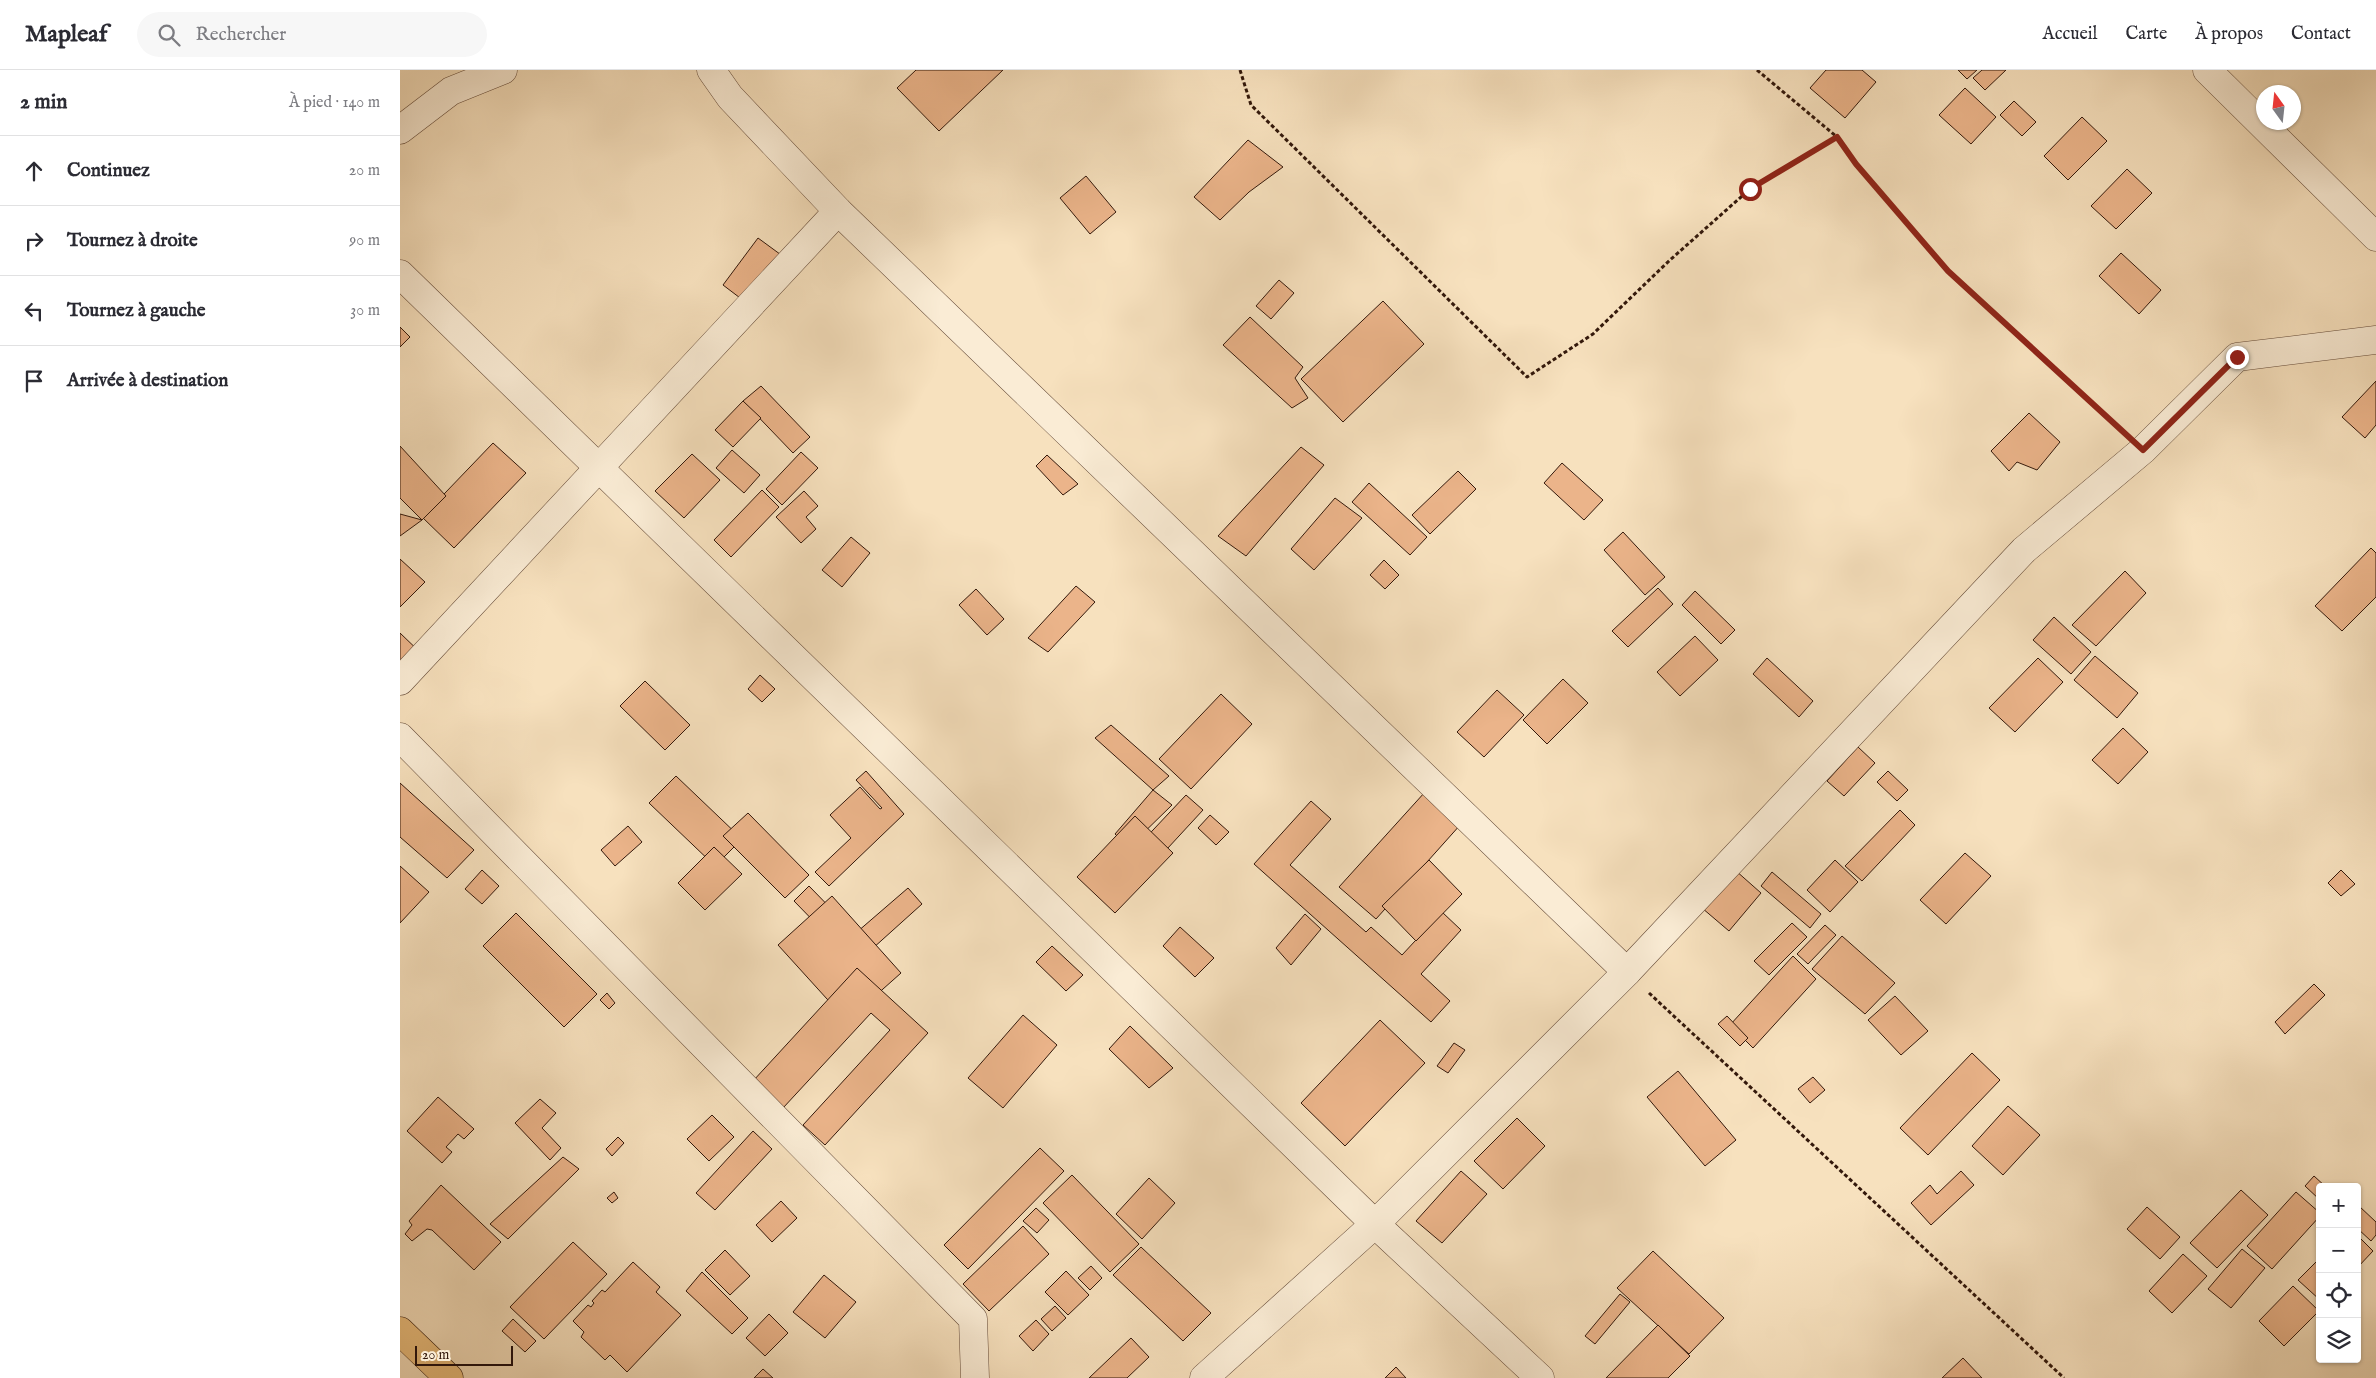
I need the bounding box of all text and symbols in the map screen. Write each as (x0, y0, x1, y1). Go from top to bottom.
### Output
search box (137, 12, 487, 57)
text: Mapleaf (25, 19, 107, 50)
icon: search (155, 21, 183, 49)
text: Rechercher (195, 23, 286, 47)
text: Accueil (2043, 23, 2098, 46)
text: Carte (2126, 23, 2167, 46)
text: À propos (2195, 23, 2263, 46)
text: Contact (2291, 23, 2351, 46)
north arrow (2256, 85, 2301, 130)
text: 2 min (20, 89, 67, 116)
text: À pied · 140 m (289, 93, 380, 113)
icon: ahead (20, 157, 48, 185)
text: Continuez (67, 159, 150, 183)
text: 20 m (349, 161, 380, 181)
route start (1739, 178, 1762, 201)
icon: right (20, 227, 48, 255)
text: Tournez à droite (67, 229, 198, 253)
text: 90 m (349, 231, 380, 251)
icon: left (20, 297, 48, 325)
text: Tournez à gauche (67, 299, 206, 323)
text: 30 m (350, 301, 380, 321)
route end (2226, 346, 2249, 369)
icon: arrive (20, 367, 48, 395)
text: Arrivée à destination (67, 369, 228, 393)
map controls (2316, 1183, 2361, 1363)
button: + (2316, 1183, 2361, 1228)
button: − (2316, 1228, 2361, 1273)
button: locate (2316, 1273, 2361, 1318)
button: layers (2316, 1318, 2361, 1363)
scale bar (415, 1343, 512, 1366)
text: 20 m (422, 1346, 449, 1364)

